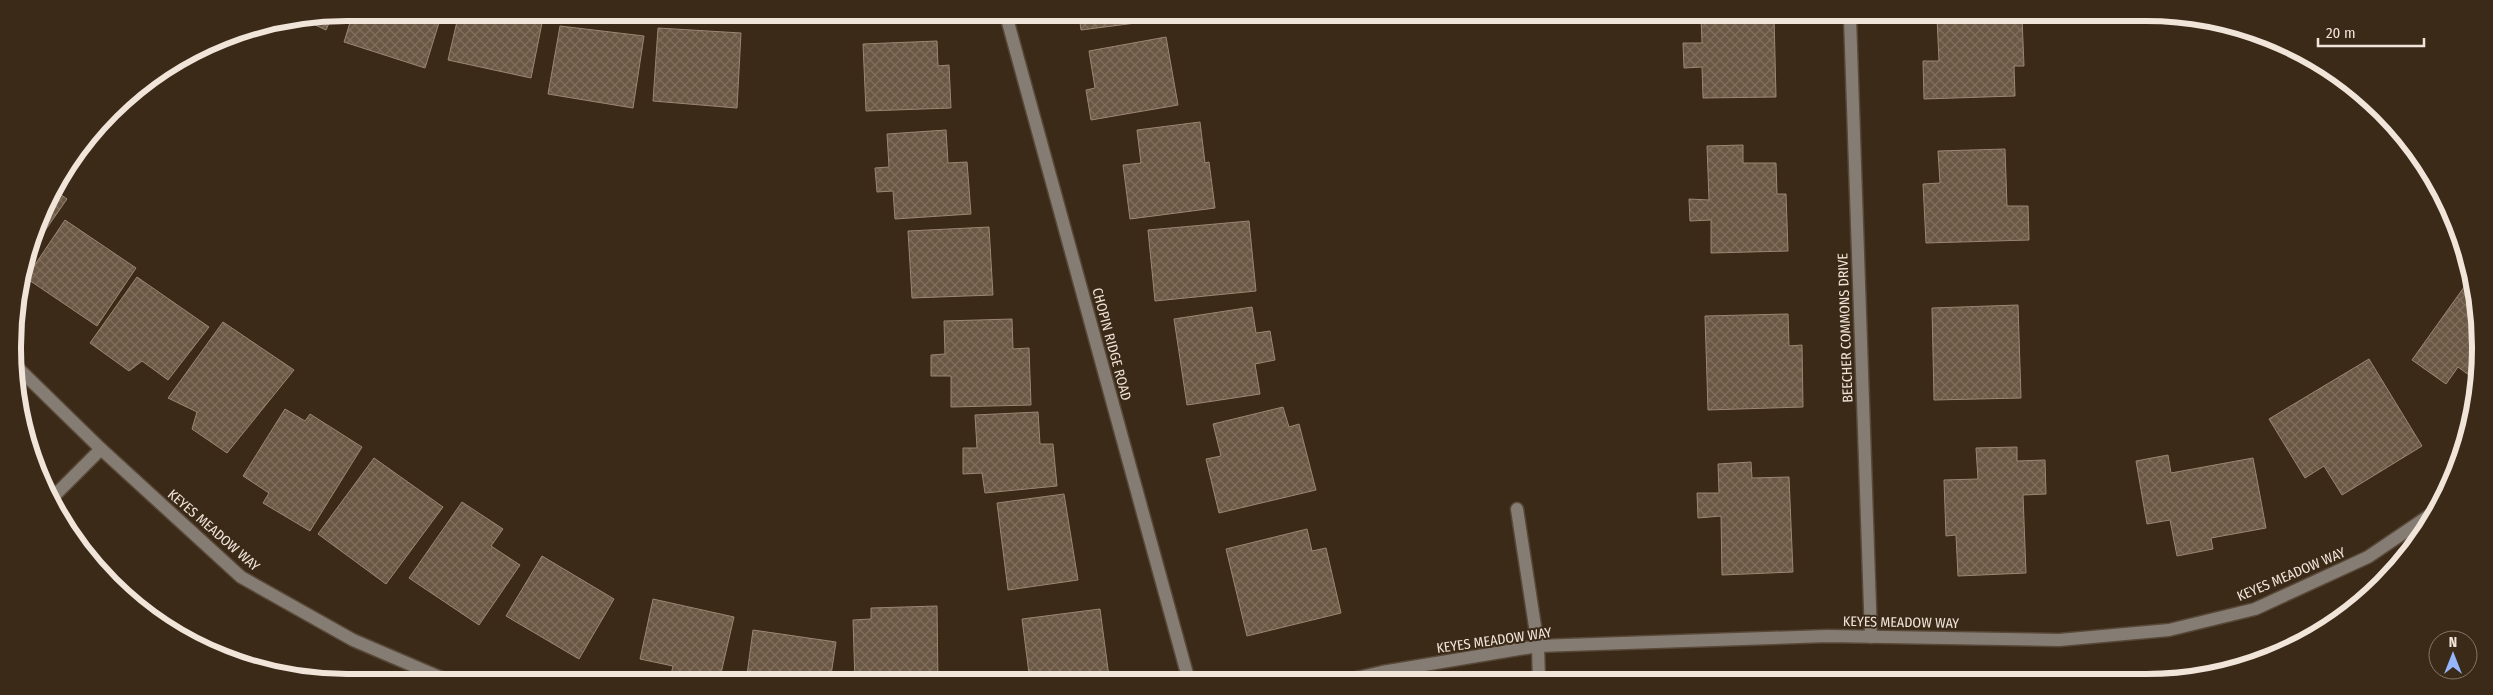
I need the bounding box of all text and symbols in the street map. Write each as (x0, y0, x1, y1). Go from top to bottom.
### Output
scale bar (2318, 15, 2424, 47)
text: 20 m (2326, 24, 2356, 42)
street label: BEECHER COMMONS DRIVE (1834, 252, 1857, 403)
street label: CHOPIN RIDGE ROAD (1088, 286, 1135, 402)
street label: KEYES MEADOW WAY (164, 486, 263, 575)
street label: KEYES MEADOW WAY (2234, 544, 2348, 605)
street label: KEYES MEADOW WAY (1843, 613, 1959, 632)
street label: KEYES MEADOW WAY (1435, 624, 1553, 657)
north arrow (2428, 630, 2478, 680)
text: N (2449, 634, 2457, 651)

